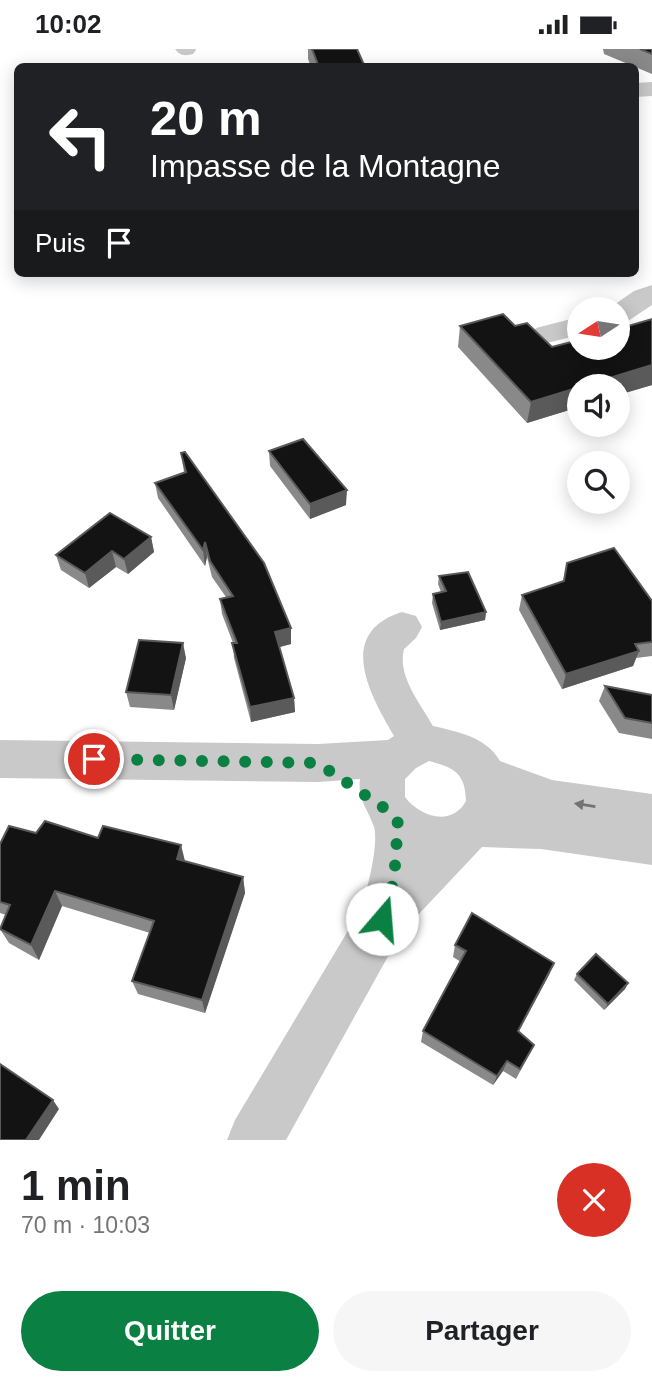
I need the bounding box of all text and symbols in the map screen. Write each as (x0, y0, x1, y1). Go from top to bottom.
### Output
text: 10:02 (35, 9, 102, 39)
icon: left (35, 91, 126, 182)
text: 20 m (150, 91, 262, 145)
text: Impasse de la Montagne (150, 148, 500, 184)
icon: arrive (100, 224, 138, 262)
text: Puis (35, 228, 86, 258)
north arrow (567, 297, 630, 361)
map controls (567, 297, 630, 514)
button: sound (567, 374, 630, 437)
button: search (567, 451, 630, 514)
pin (64, 729, 124, 789)
icon: arrive (75, 740, 113, 778)
one-way arrow (573, 799, 595, 810)
position arrow (345, 882, 419, 956)
text: 1 min (21, 1162, 131, 1209)
button: close (557, 1163, 631, 1237)
text: 70 m · 10:03 (21, 1212, 150, 1238)
button: Quitter (21, 1291, 319, 1371)
button: Partager (333, 1291, 631, 1371)

